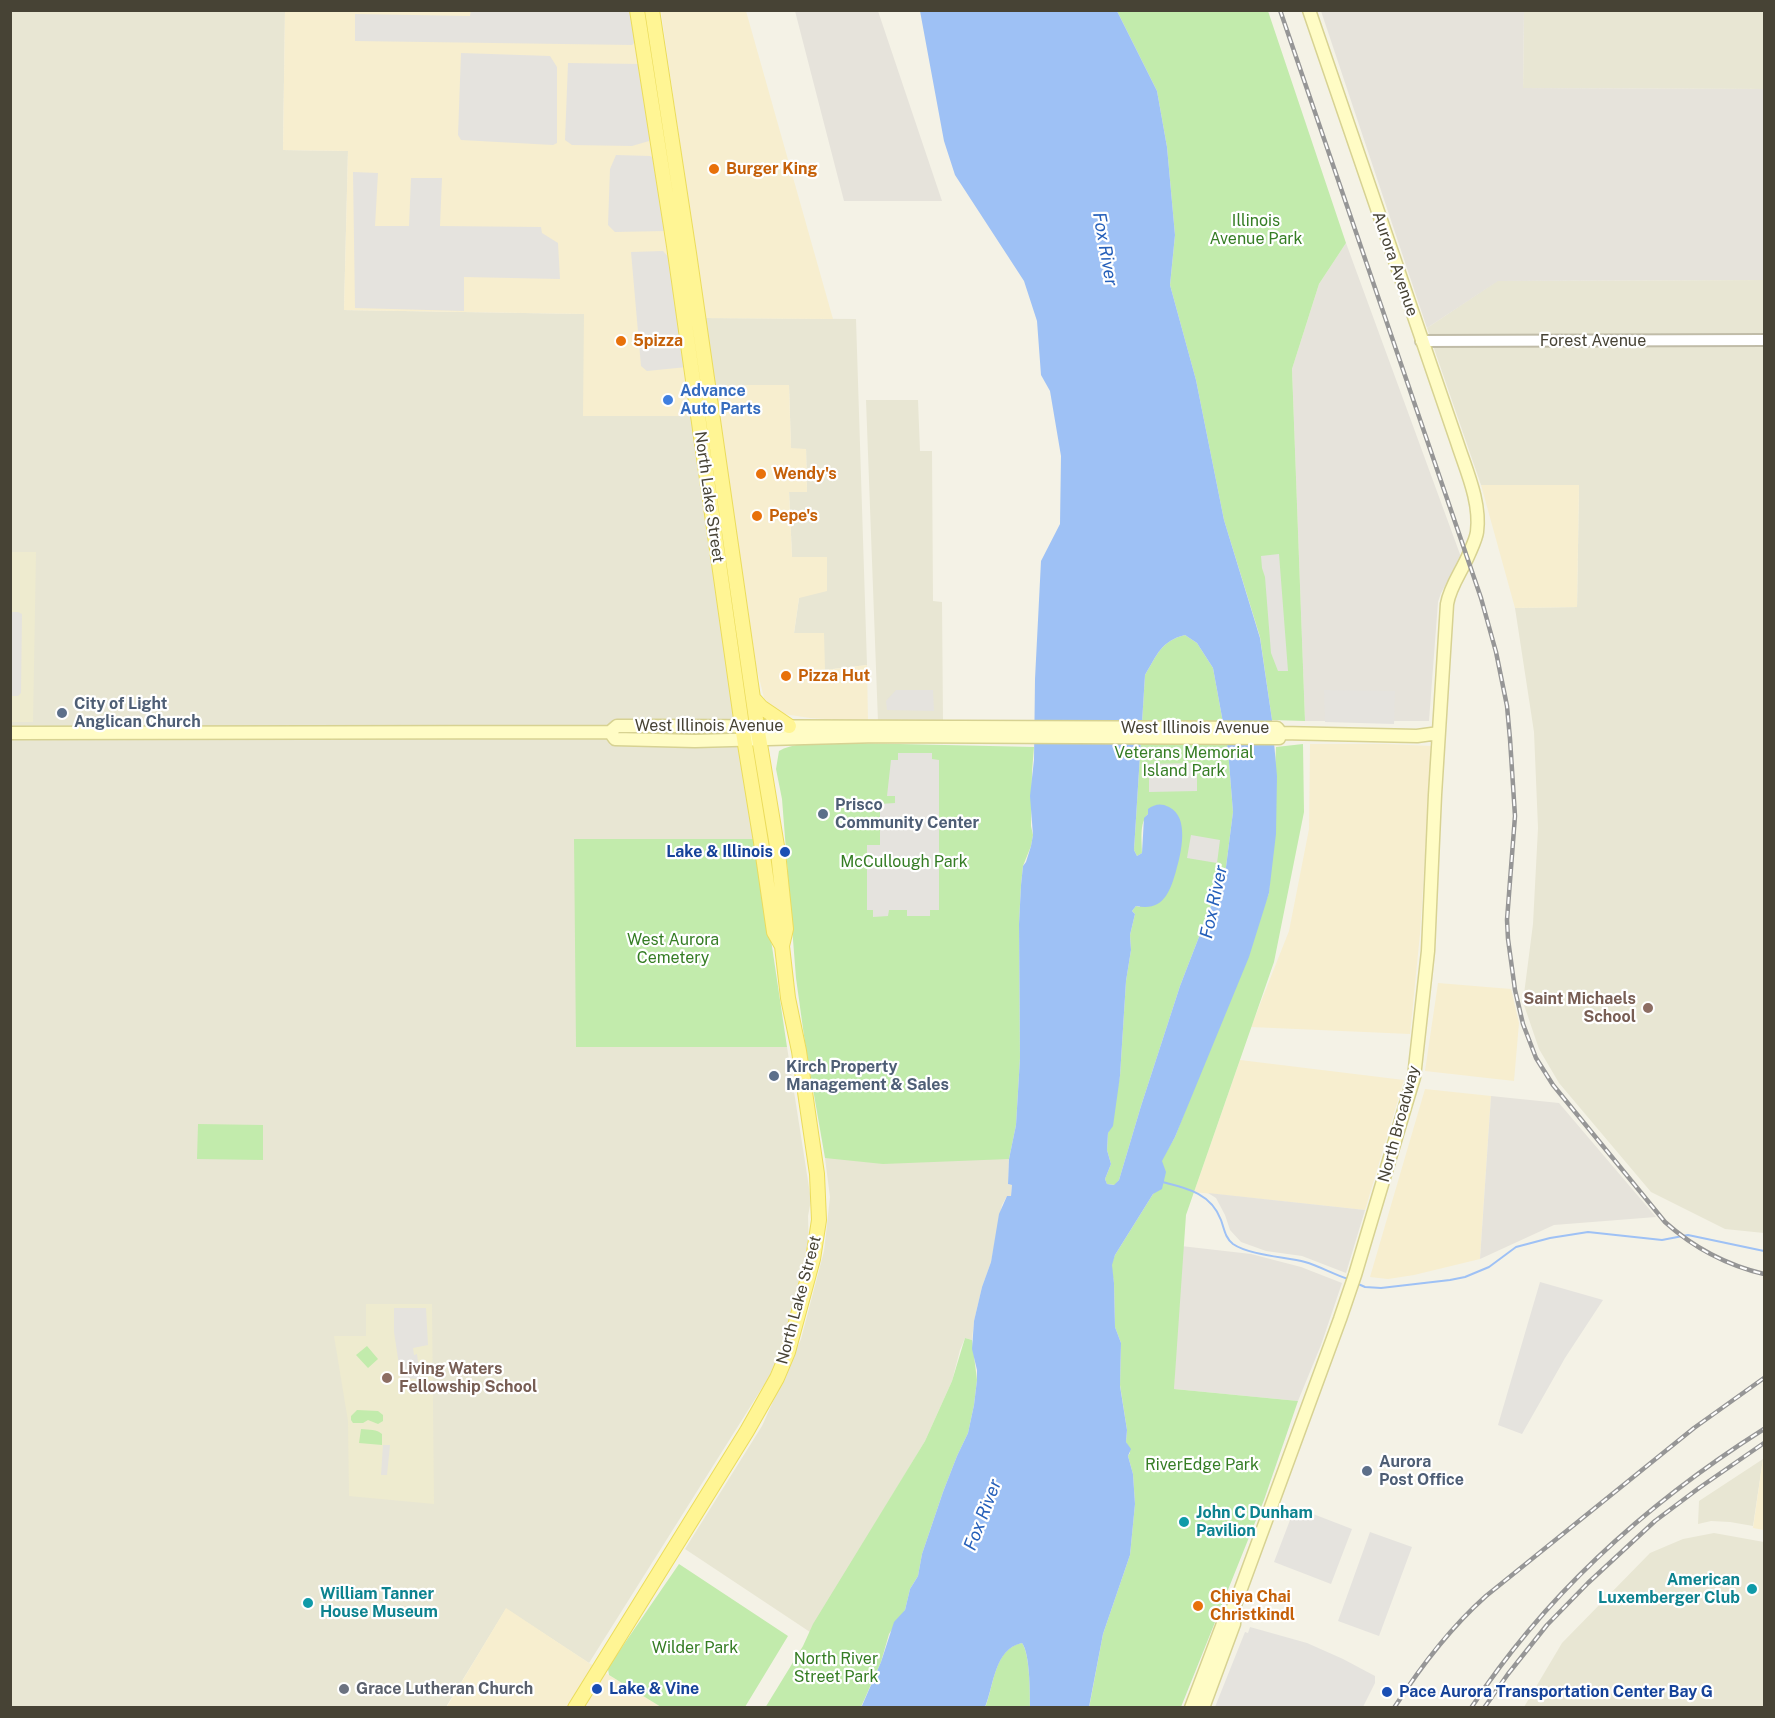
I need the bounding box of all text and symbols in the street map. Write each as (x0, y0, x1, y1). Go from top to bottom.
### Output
place label: Burger King (726, 159, 818, 179)
marker: Burger King (707, 162, 721, 176)
street label: Aurora Avenue (1368, 209, 1422, 319)
water label: Fox River (1088, 210, 1122, 288)
park label: Illinois Avenue Park (1210, 211, 1302, 249)
place label: 5pizza (633, 331, 683, 351)
street label: Forest Avenue (1540, 331, 1646, 351)
marker: 5pizza (614, 334, 628, 348)
place label: Advance Auto Parts (680, 381, 761, 419)
marker: Advance Auto Parts (661, 393, 675, 407)
street label: North Lake Street (690, 430, 728, 564)
place label: Wendy's (773, 464, 837, 484)
marker: Wendy's (754, 467, 768, 481)
place label: Pepe's (769, 506, 818, 526)
marker: Pepe's (750, 509, 764, 523)
place label: Pizza Hut (798, 666, 870, 686)
marker: Pizza Hut (779, 669, 793, 683)
place label: City of Light Anglican Church (74, 694, 201, 732)
marker: City of Light Anglican Church (55, 706, 69, 720)
street label: West Illinois Avenue (635, 716, 783, 736)
street label: West Illinois Avenue (1121, 718, 1269, 738)
park label: Veterans Memorial Island Park (1114, 743, 1254, 781)
place label: Prisco Community Center (835, 795, 979, 833)
marker: Prisco Community Center (816, 807, 830, 821)
place label: Lake & Illinois (666, 842, 773, 862)
marker: Lake & Illinois (778, 845, 792, 859)
park label: McCullough Park (840, 852, 968, 872)
water label: Fox River (1196, 863, 1232, 941)
park label: West Aurora Cemetery (627, 930, 719, 968)
place label: Saint Michaels School (1523, 989, 1636, 1027)
marker: Saint Michaels School (1641, 1001, 1655, 1015)
place label: Kirch Property Management & Sales (786, 1057, 949, 1095)
street label: North Broadway (1374, 1064, 1424, 1184)
marker: Kirch Property Management & Sales (767, 1069, 781, 1083)
street label: North Lake Street (773, 1234, 825, 1366)
place label: Living Waters Fellowship School (399, 1359, 537, 1397)
marker: Living Waters Fellowship School (380, 1371, 394, 1385)
place label: Aurora Post Office (1379, 1452, 1464, 1490)
park label: RiverEdge Park (1145, 1455, 1259, 1475)
marker: Aurora Post Office (1360, 1464, 1374, 1478)
water label: Fox River (960, 1476, 1006, 1554)
place label: John C Dunham Pavilion (1196, 1503, 1313, 1541)
marker: John C Dunham Pavilion (1177, 1515, 1191, 1529)
place label: American Luxemberger Club (1598, 1570, 1740, 1608)
marker: American Luxemberger Club (1745, 1582, 1759, 1596)
place label: William Tanner House Museum (320, 1584, 438, 1622)
place label: Chiya Chai Christkindl (1210, 1587, 1295, 1625)
marker: William Tanner House Museum (301, 1596, 315, 1610)
marker: Chiya Chai Christkindl (1191, 1599, 1205, 1613)
park label: Wilder Park (652, 1638, 738, 1658)
park label: North River Street Park (794, 1649, 878, 1687)
place label: Grace Lutheran Church (356, 1679, 533, 1699)
place label: Lake & Vine (609, 1679, 699, 1699)
marker: Grace Lutheran Church (337, 1682, 351, 1696)
marker: Lake & Vine (590, 1682, 604, 1696)
place label: Pace Aurora Transportation Center Bay G (1399, 1682, 1713, 1702)
marker: Pace Aurora Transportation Center Bay G (1380, 1685, 1394, 1699)

